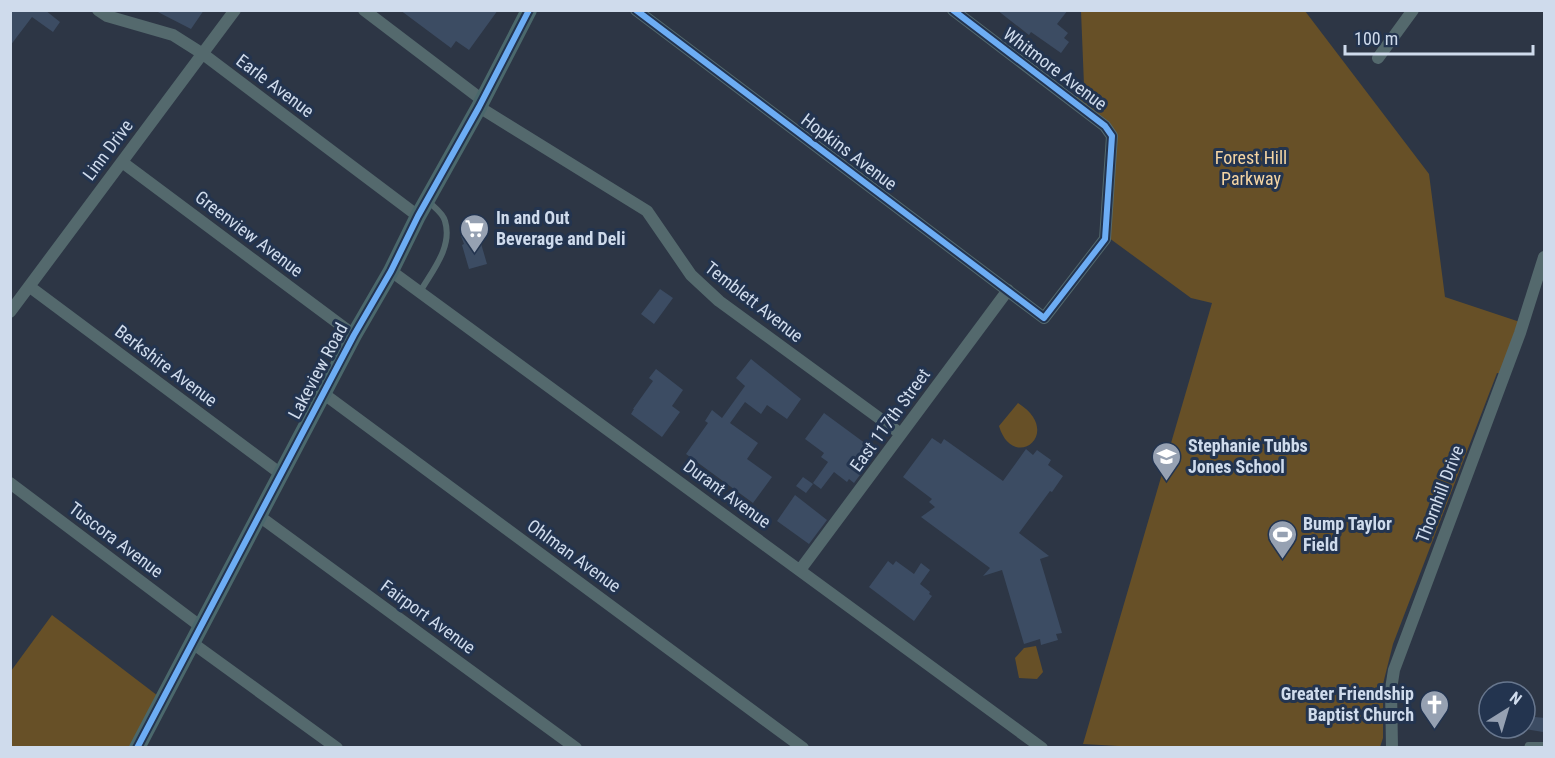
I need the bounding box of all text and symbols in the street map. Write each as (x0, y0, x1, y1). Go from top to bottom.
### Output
scale bar (1345, 18, 1532, 56)
street label: Whitmore Avenue (999, 23, 1111, 114)
text: 100 m (1354, 28, 1398, 49)
street label: Earle Avenue (232, 50, 318, 122)
street label: Hopkins Avenue (797, 109, 901, 194)
street label: Linn Drive (78, 115, 137, 184)
park label: Forest Hill Parkway (1215, 147, 1287, 189)
street label: Greenview Avenue (191, 186, 307, 281)
place label: In and Out Beverage and Deli (496, 207, 625, 249)
supermarket icon: In and Out Beverage and Deli (459, 212, 491, 254)
street label: Temblett Avenue (701, 257, 807, 346)
street label: Lakeview Road (283, 319, 352, 422)
street label: Berkshire Avenue (111, 320, 222, 411)
street label: East 117th Street (845, 364, 934, 475)
place label: Stephanie Tubbs Jones School (1188, 435, 1308, 477)
school or university icon: Stephanie Tubbs Jones School (1151, 440, 1183, 482)
street label: Thornhill Drive (1411, 442, 1468, 545)
street label: Durant Avenue (680, 455, 775, 532)
street label: Tuscora Avenue (65, 497, 168, 582)
place label: Bump Taylor Field (1303, 513, 1392, 555)
street label: Ohlman Avenue (523, 515, 625, 597)
sports icon: Bump Taylor Field (1266, 518, 1298, 560)
street label: Fairport Avenue (377, 575, 480, 658)
north arrow (1477, 680, 1537, 740)
place label: Greater Friendship Baptist Church (1281, 683, 1414, 725)
church icon: Greater Friendship Baptist Church (1419, 688, 1451, 730)
text: N (1506, 688, 1525, 709)

